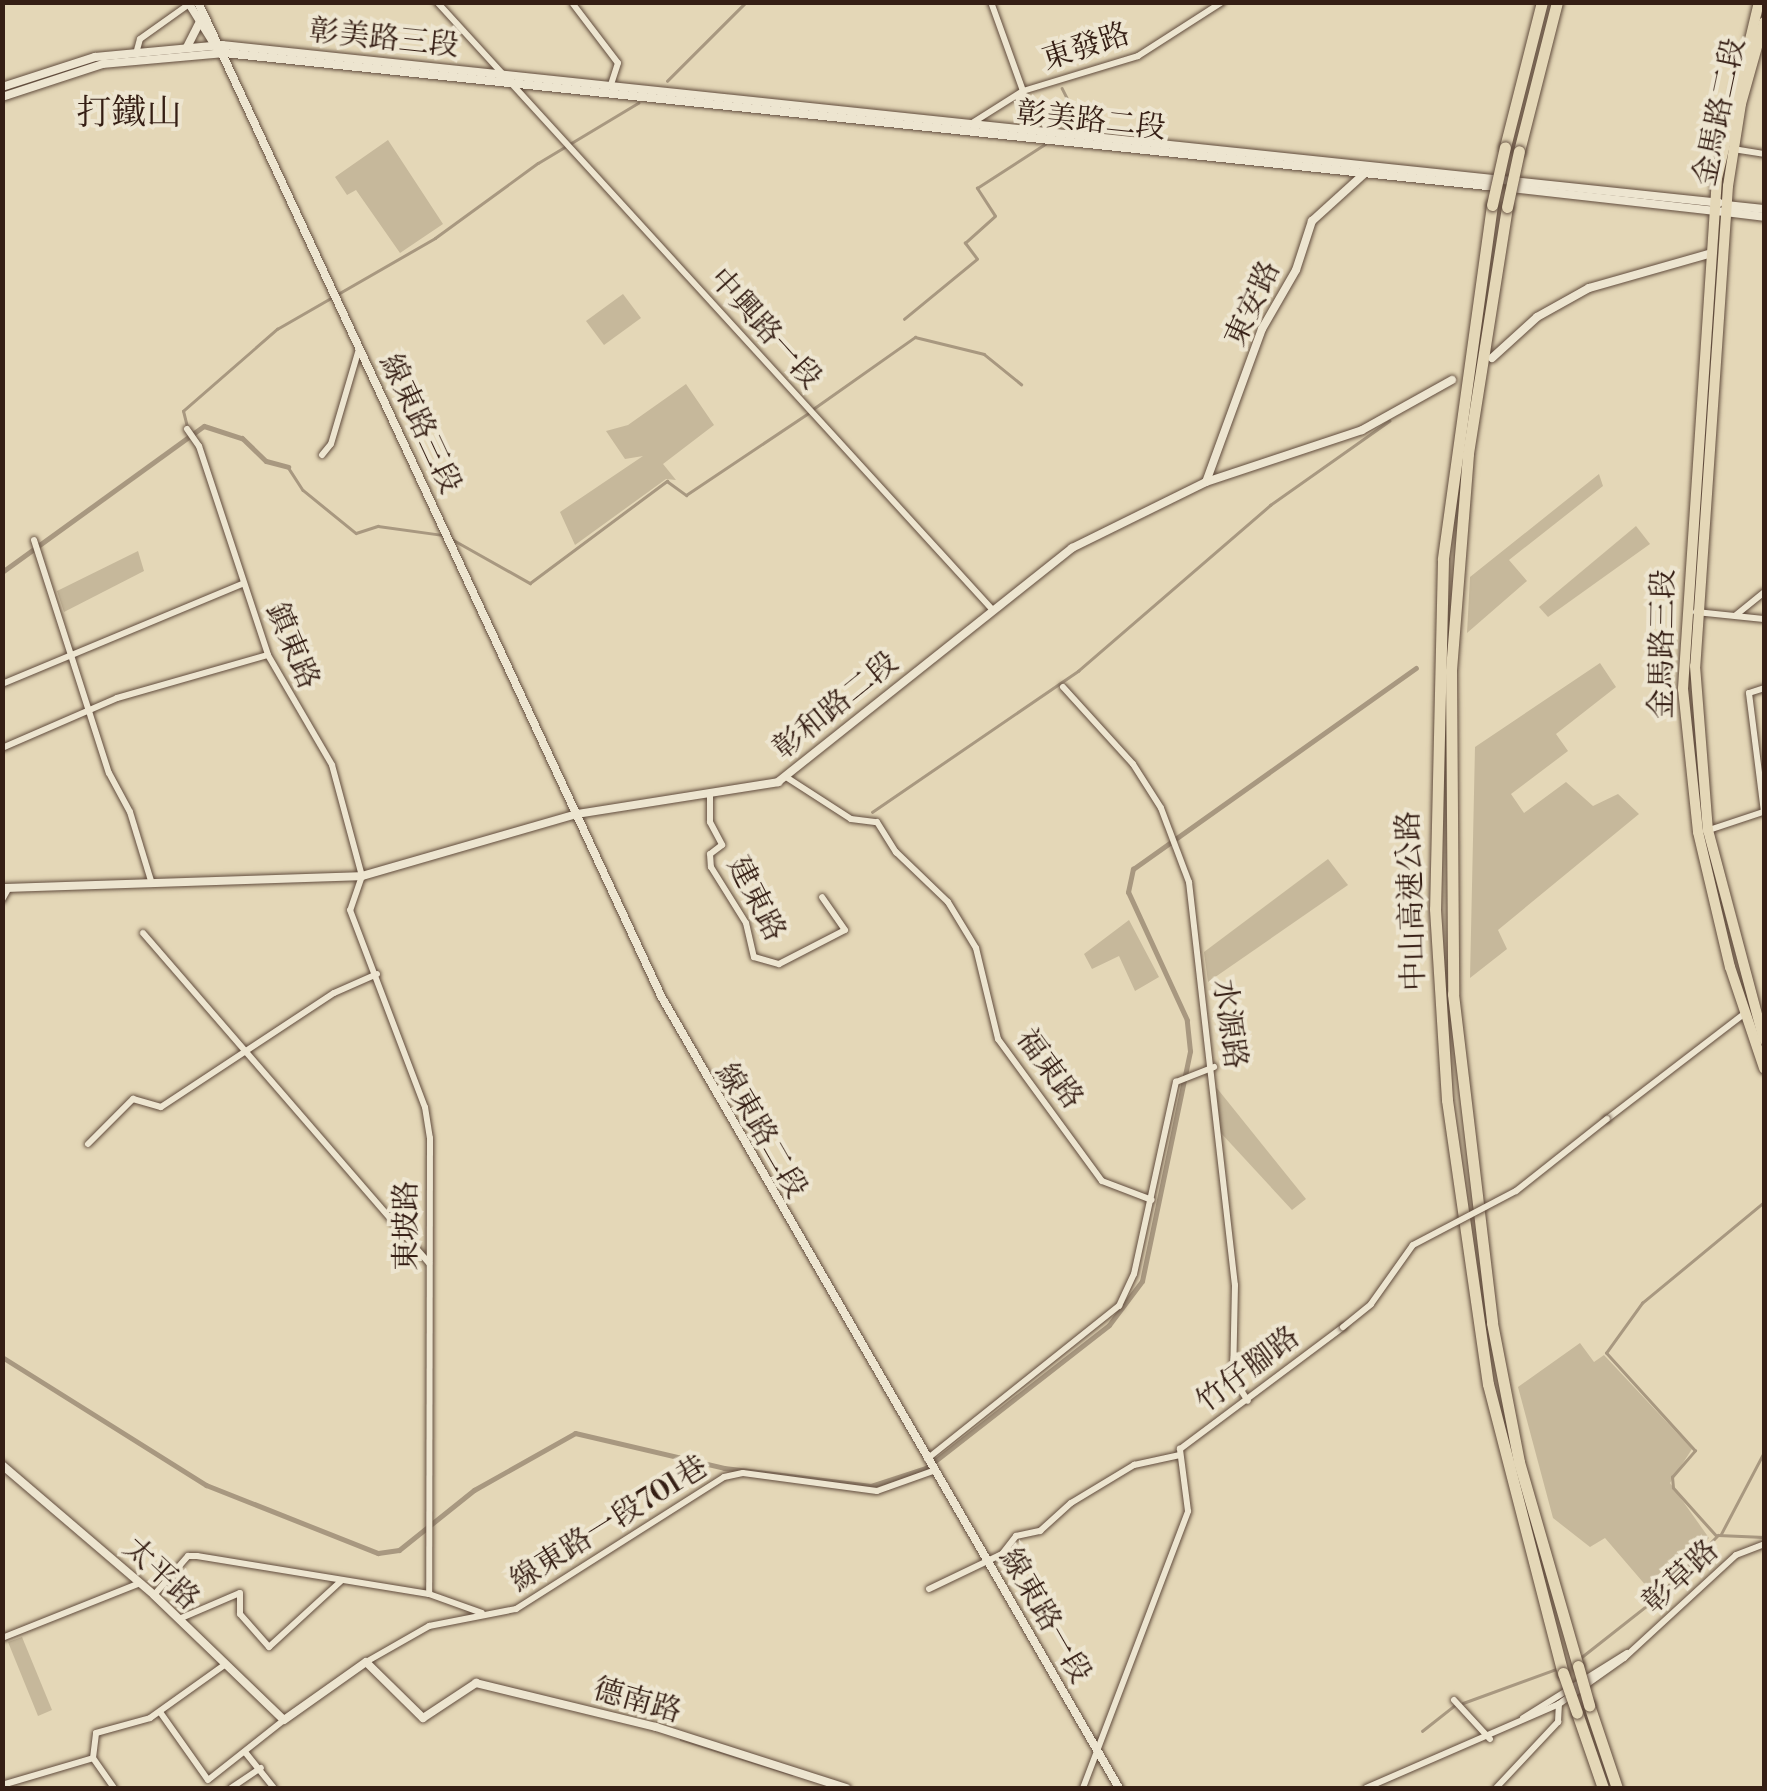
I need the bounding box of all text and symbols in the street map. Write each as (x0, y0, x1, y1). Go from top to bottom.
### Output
street label: 彰美路三段 (308, 13, 460, 65)
street label: 東發路 (1038, 16, 1134, 78)
street label: 金馬路二段 (1687, 35, 1753, 189)
district label: 打鐵山 (77, 93, 181, 135)
street label: 彰美路二段 (1015, 95, 1167, 147)
street label: 東安路 (1218, 256, 1288, 352)
street label: 中興路一段 (701, 261, 829, 397)
street label: 線東路三段 (372, 348, 468, 500)
street label: 金馬路三段 (1644, 569, 1682, 719)
street label: 鎮東路 (258, 598, 326, 694)
street label: 彰和路二段 (766, 645, 906, 767)
street label: 中山高速公路 (1391, 810, 1433, 992)
street label: 建東路 (720, 851, 792, 947)
street label: 水源路 (1205, 977, 1253, 1071)
street label: 福東路 (1008, 1022, 1090, 1116)
street label: 線東路二段 (708, 1057, 814, 1205)
street label: 東坡路 (389, 1181, 425, 1271)
street label: 竹仔腳路 (1189, 1320, 1307, 1420)
street label: 線東路一段701巷 (504, 1449, 714, 1599)
street label: 太平路 (116, 1530, 206, 1618)
street label: 彰草路 (1636, 1533, 1726, 1621)
street label: 線東路一段 (992, 1542, 1098, 1690)
street label: 德南路 (589, 1671, 685, 1731)

